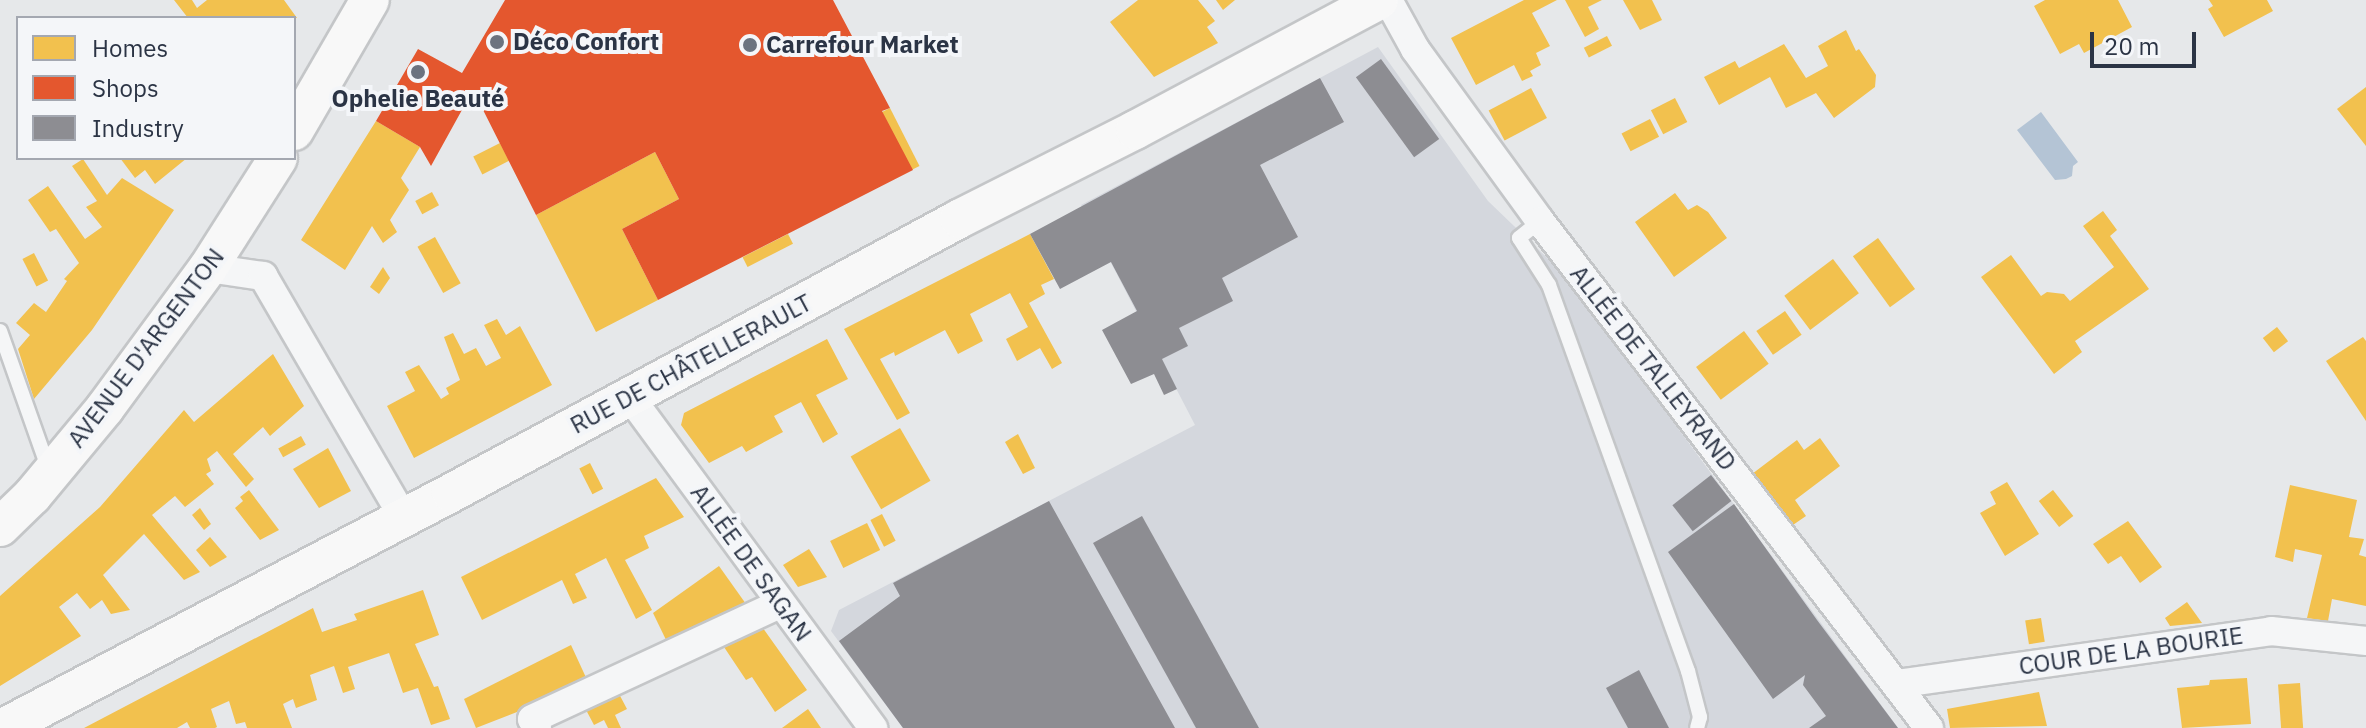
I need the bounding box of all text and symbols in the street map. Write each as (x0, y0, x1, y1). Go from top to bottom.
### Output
legend (16, 16, 296, 160)
scale bar (2094, 16, 2200, 66)
place label: Déco Confort (513, 28, 659, 56)
text: 20 m (2104, 30, 2159, 62)
place label: Carrefour Market (766, 31, 959, 59)
text: Homes (92, 32, 168, 64)
marker: Déco Confort (488, 33, 506, 51)
marker: Carrefour Market (741, 36, 759, 54)
marker: Ophelie Beauté (409, 63, 427, 81)
text: Shops (92, 72, 159, 104)
place label: Ophelie Beauté (332, 85, 504, 113)
text: Industry (92, 112, 184, 144)
street label: AVENUE D'ARGENTON (62, 243, 230, 453)
street label: ALLÉE DE TALLEYRAND (1564, 260, 1742, 476)
street label: RUE DE CHÂTELLERAULT (565, 288, 817, 440)
street label: ALLÉE DE SAGAN (684, 479, 818, 647)
street label: COUR DE LA BOURIE (2017, 621, 2245, 681)

